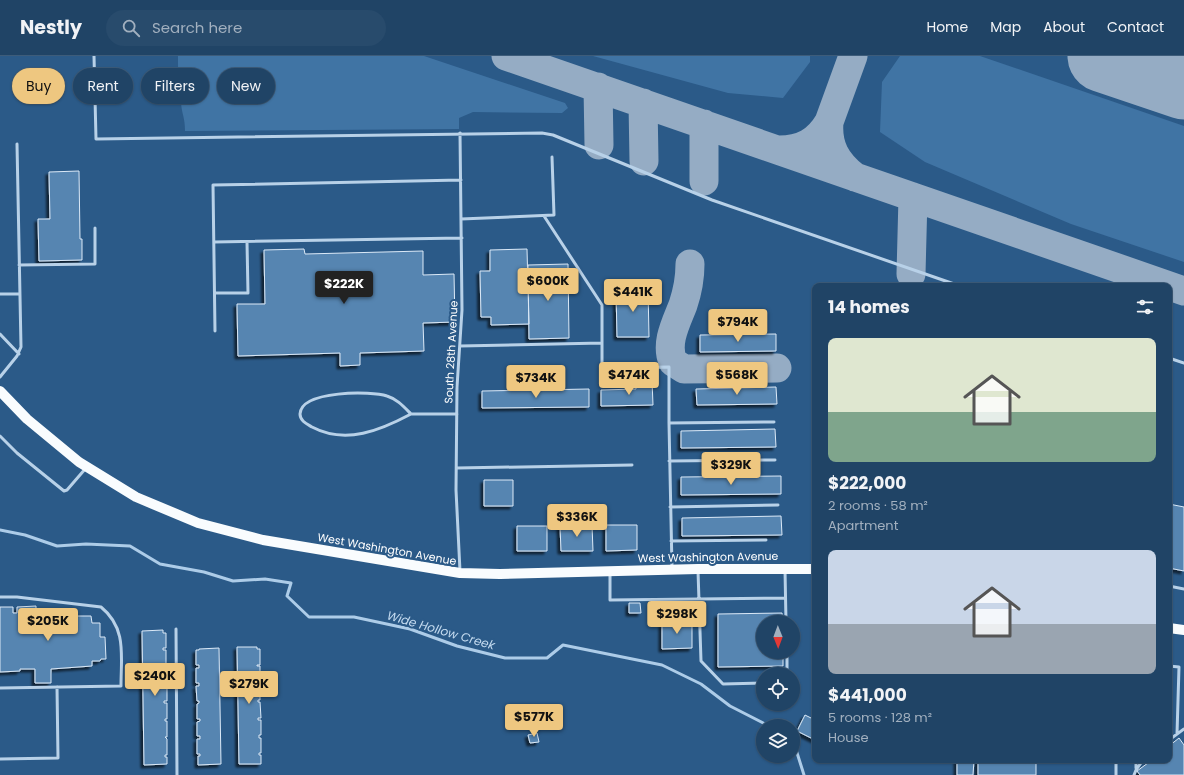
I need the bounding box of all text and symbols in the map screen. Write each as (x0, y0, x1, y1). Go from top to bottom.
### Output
search box (106, 10, 386, 46)
text: Nestly (20, 14, 82, 41)
icon: search (120, 17, 142, 39)
text: Search here (152, 17, 242, 38)
text: Home (926, 17, 968, 37)
text: Map (990, 17, 1021, 37)
text: About (1043, 17, 1085, 37)
text: Contact (1107, 17, 1164, 37)
chip: Buy (12, 68, 65, 104)
chip: Rent (73, 68, 133, 104)
chip: Filters (141, 68, 209, 104)
chip: New (217, 68, 275, 104)
pin: $600K (520, 268, 576, 302)
pin: $222K (316, 271, 372, 305)
text: $600K (527, 271, 569, 290)
text: $222K (324, 274, 364, 293)
pin: $441K (605, 279, 661, 313)
text: $441K (613, 282, 653, 301)
text: 14 homes (828, 295, 910, 319)
icon: filters (1134, 296, 1156, 318)
street label: South 28th Avenue (440, 300, 462, 404)
pin: $794K (710, 309, 766, 343)
text: $794K (717, 312, 759, 331)
pin: $474K (601, 362, 657, 396)
pin: $568K (709, 362, 765, 396)
icon: home (956, 364, 1028, 436)
pin: $734K (508, 365, 564, 399)
text: $474K (608, 365, 650, 384)
text: $568K (716, 365, 758, 384)
text: $734K (515, 368, 557, 387)
pin: $329K (703, 452, 759, 486)
text: $329K (711, 455, 751, 474)
text: $222,000 (828, 471, 906, 495)
text: 2 rooms · 58 m² (828, 496, 928, 515)
pin: $336K (549, 504, 605, 538)
text: $336K (556, 507, 598, 526)
text: Apartment (828, 516, 898, 535)
street label: West Washington Avenue (316, 529, 458, 569)
street label: West Washington Avenue (638, 548, 779, 566)
icon: home (956, 576, 1028, 648)
pin: $298K (649, 601, 705, 635)
text: $298K (656, 604, 698, 623)
water label: Wide Hollow Creek (385, 606, 498, 654)
pin: $205K (20, 608, 76, 642)
text: $205K (27, 611, 69, 630)
north arrow (756, 615, 800, 659)
map controls (756, 615, 800, 763)
pin: $240K (127, 663, 183, 697)
text: $240K (134, 666, 176, 685)
button: locate (756, 667, 800, 711)
pin: $279K (221, 671, 277, 705)
text: $279K (229, 674, 269, 693)
text: $441,000 (828, 683, 907, 707)
pin: $577K (506, 704, 562, 738)
text: $577K (514, 707, 554, 726)
text: 5 rooms · 128 m² (828, 708, 932, 727)
button: layers (756, 719, 800, 763)
text: House (828, 728, 868, 747)

